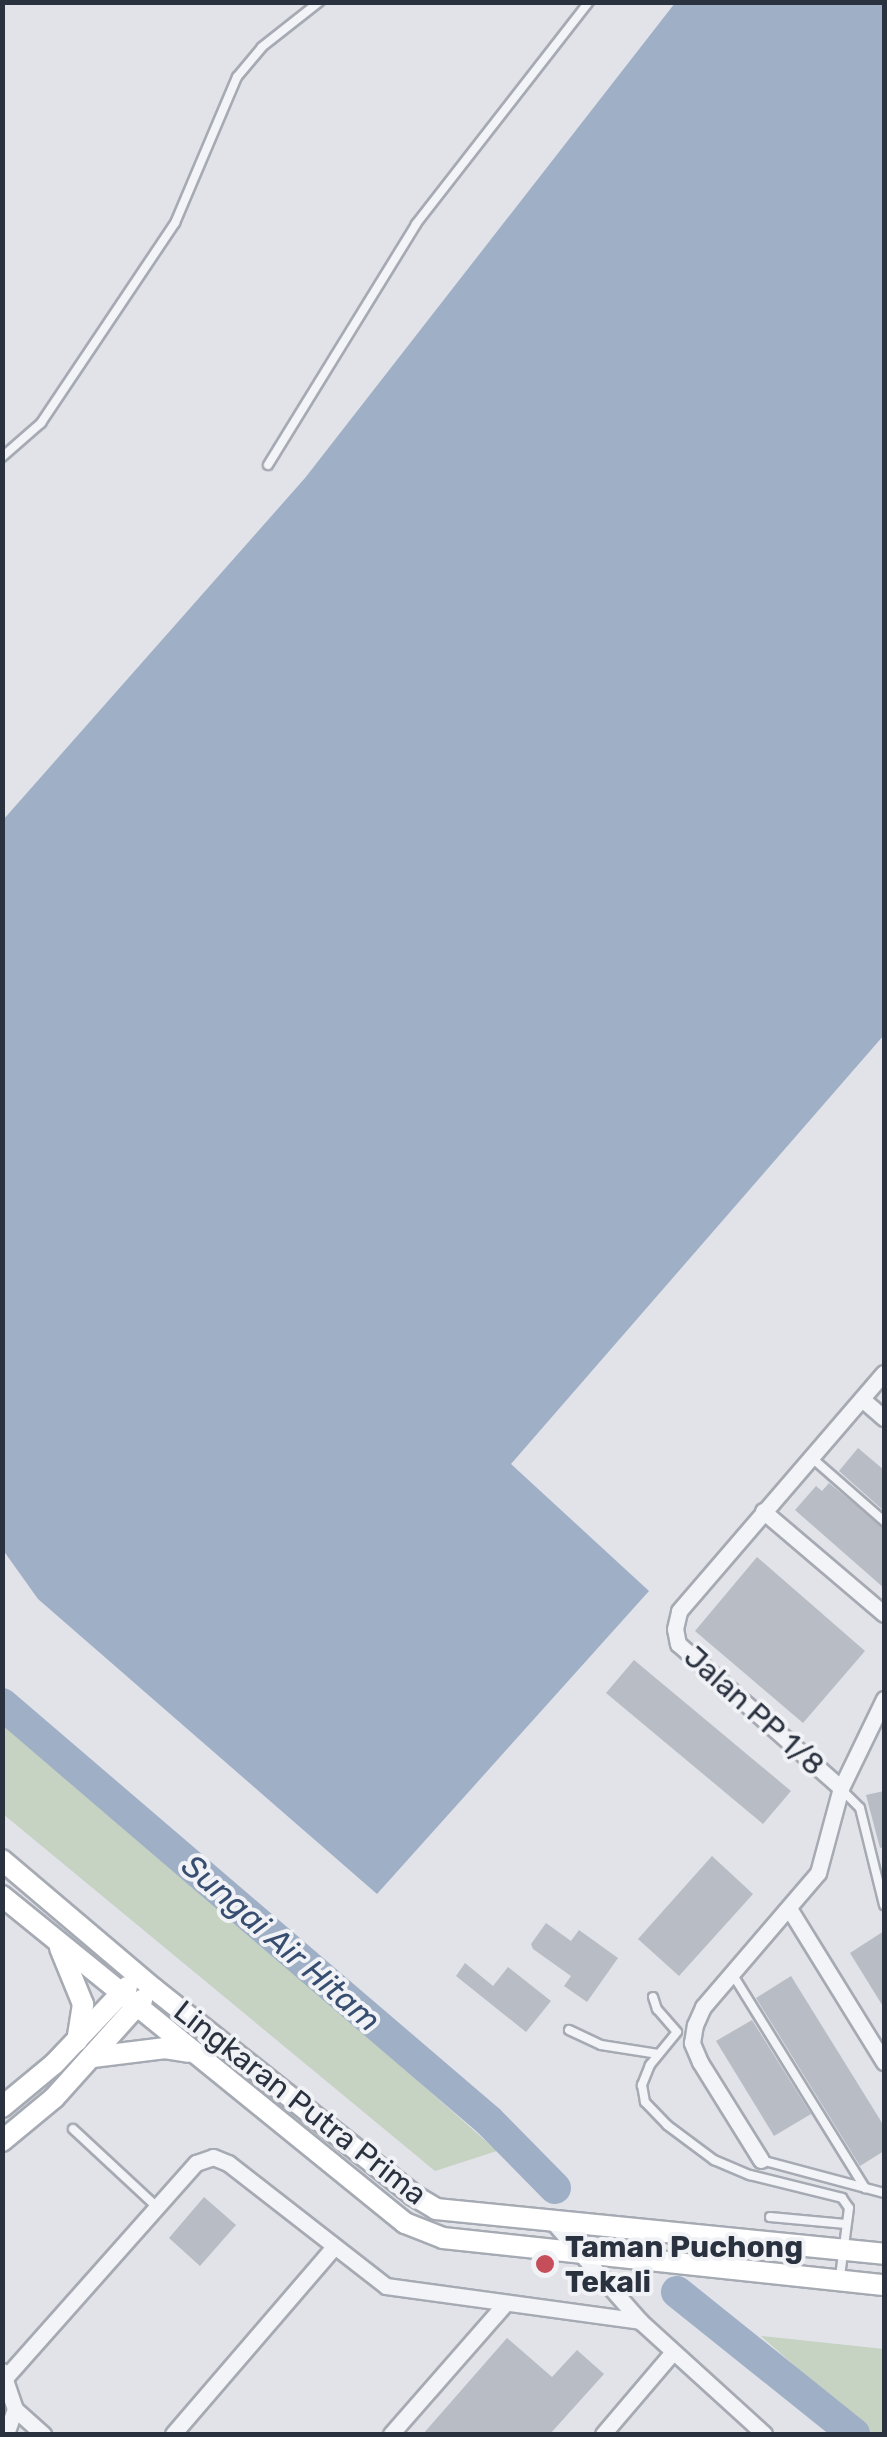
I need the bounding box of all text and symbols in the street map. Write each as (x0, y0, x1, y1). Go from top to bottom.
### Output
street label: Jalan PP 1/8 (676, 1639, 832, 1783)
water label: Sungai Air Hitam (173, 1846, 389, 2040)
street label: Lingkaran Putra Prima (167, 1993, 433, 2213)
place label: Taman Puchong Tekali (565, 2229, 803, 2300)
marker: Taman Puchong Tekali (534, 2253, 556, 2275)

